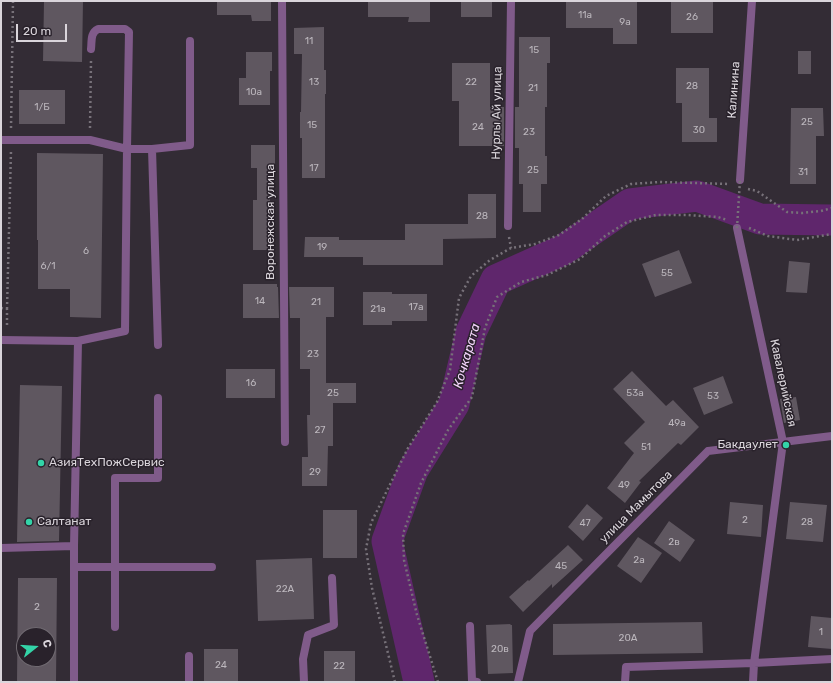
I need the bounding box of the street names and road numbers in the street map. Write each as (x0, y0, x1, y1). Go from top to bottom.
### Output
street label: Калинина (725, 61, 743, 119)
street label: Нурлы Ай улица (489, 66, 505, 160)
street label: Воронежская улица (264, 164, 278, 280)
street label: Кавалерийская (767, 338, 799, 428)
street label: улица Мамытова (597, 468, 675, 546)

